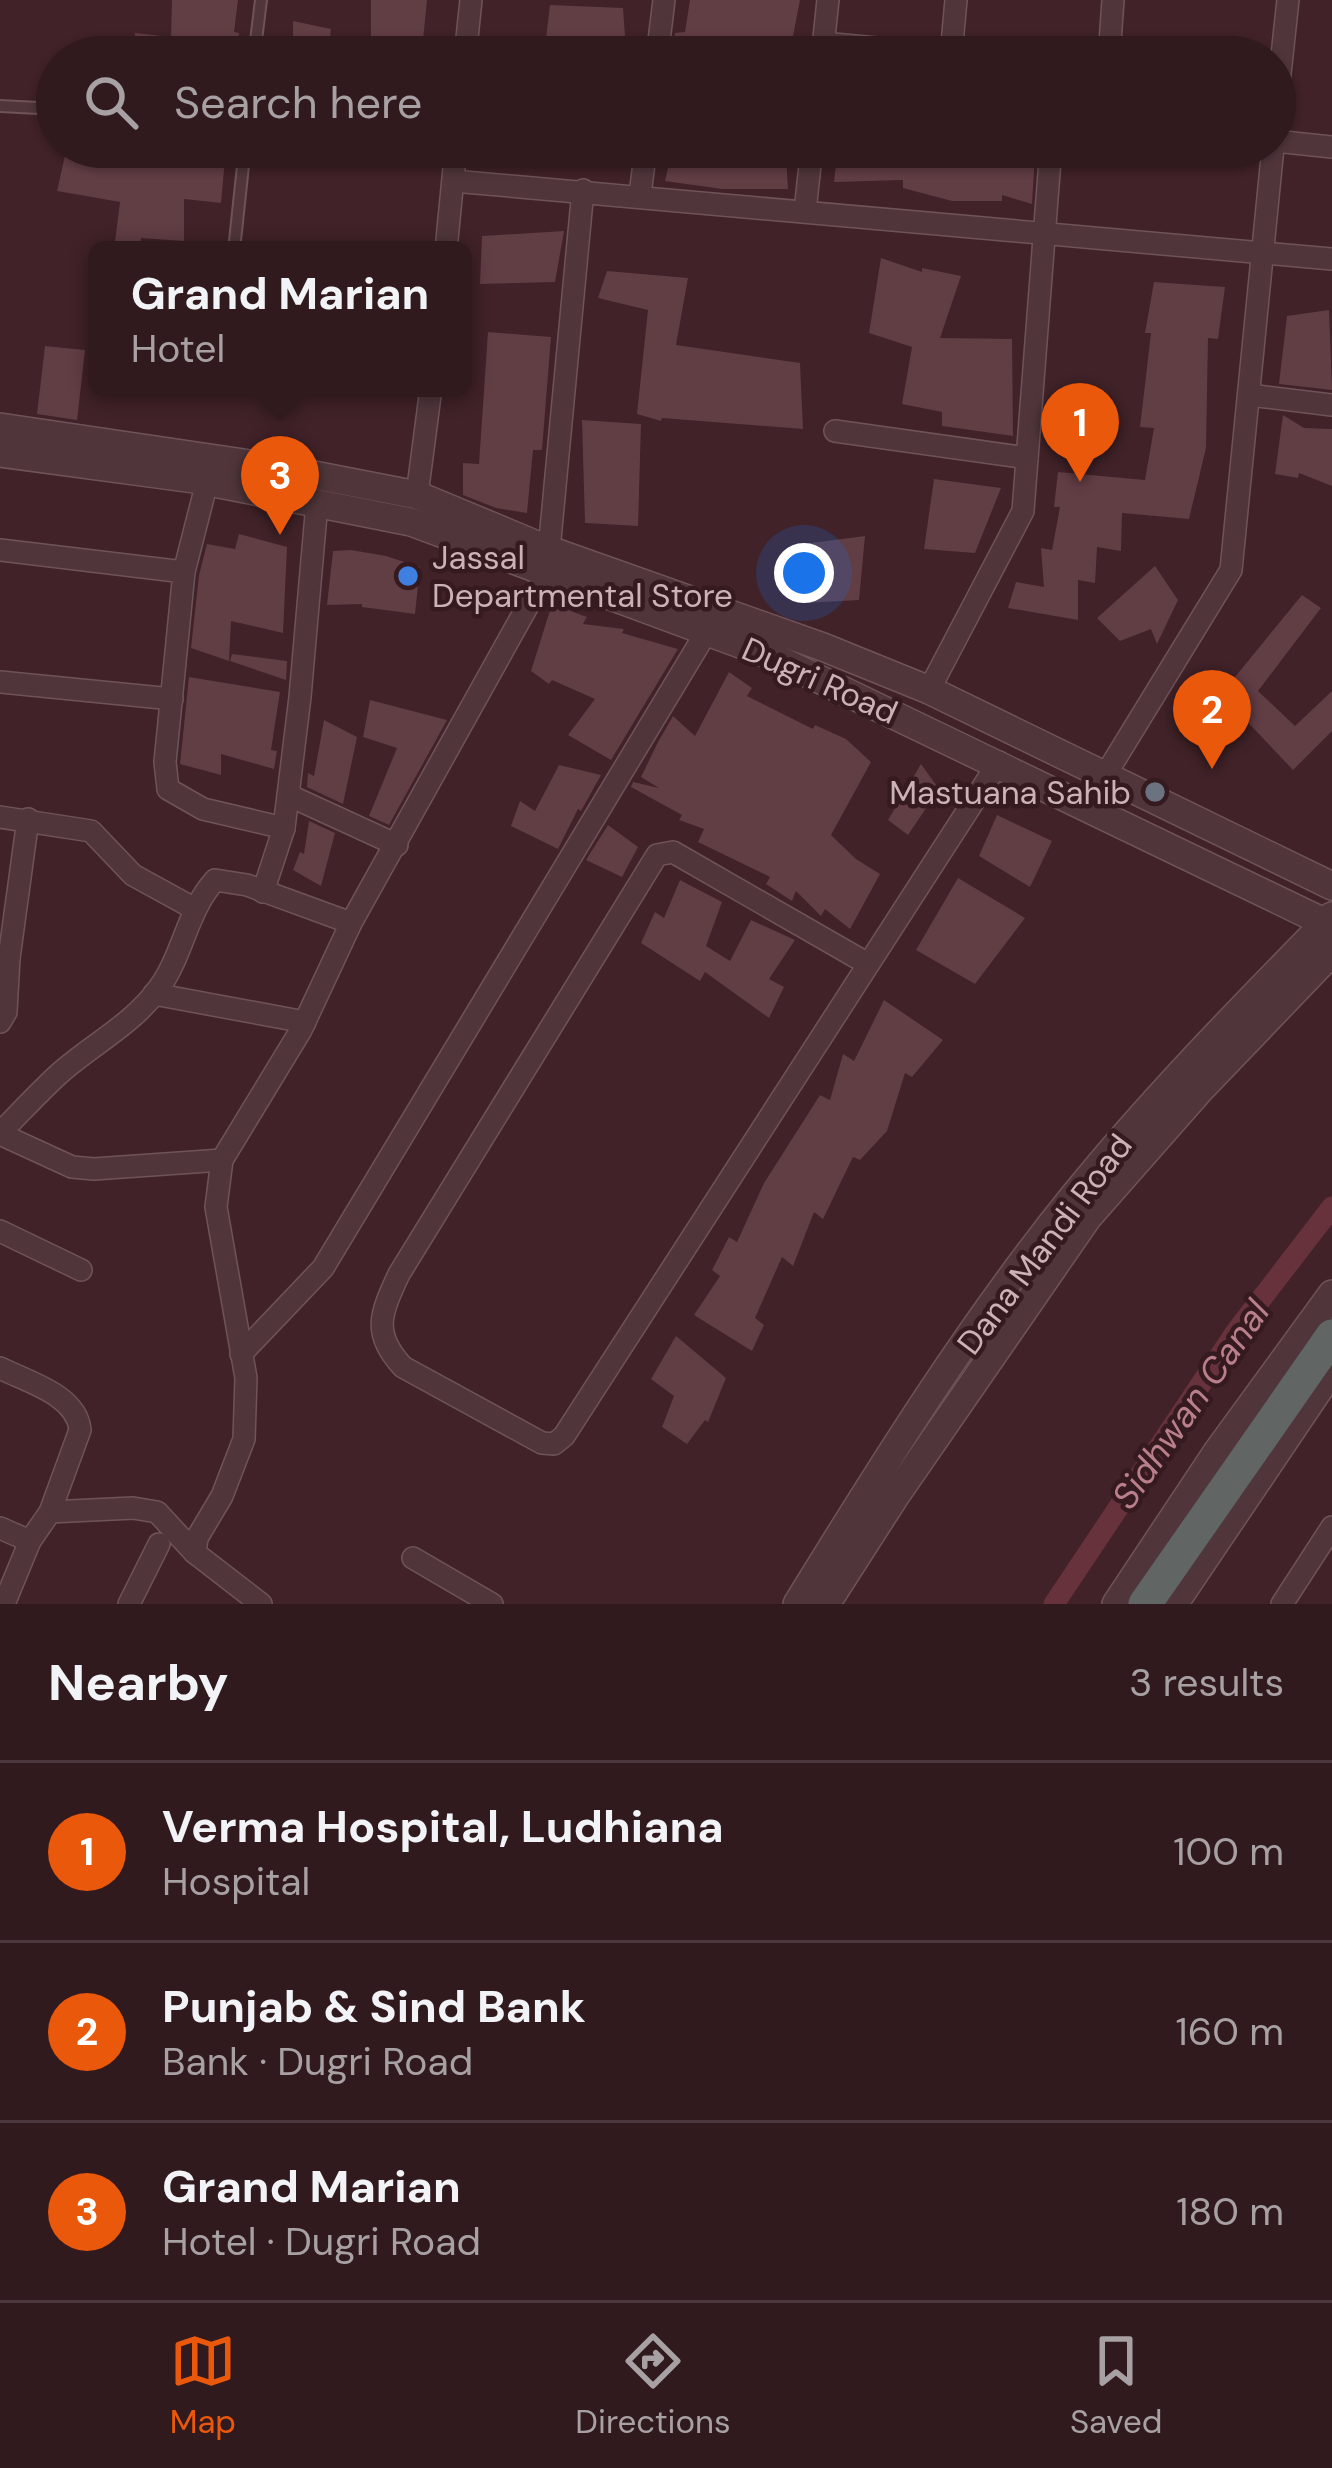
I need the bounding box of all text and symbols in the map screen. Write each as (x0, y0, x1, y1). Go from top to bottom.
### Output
search box (36, 36, 1296, 168)
icon: search (78, 69, 144, 135)
text: Search here (174, 73, 422, 132)
popup (88, 241, 472, 397)
text: Grand Marian (131, 264, 429, 323)
text: Hotel (131, 323, 225, 374)
pin: 1 (1041, 383, 1119, 482)
pin: 3 (241, 436, 319, 535)
place label: Jassal Departmental Store (432, 536, 733, 617)
your location (774, 543, 834, 603)
marker: Jassal Departmental Store (395, 563, 421, 589)
street label: Dugri Road (735, 627, 904, 734)
pin: 2 (1173, 670, 1251, 769)
place label: Mastuana Sahib (889, 771, 1131, 814)
marker: Mastuana Sahib (1142, 779, 1168, 805)
street label: Dana Mandi Road (947, 1125, 1141, 1363)
water label: Sidhwan Canal (1101, 1290, 1280, 1518)
text: Nearby (48, 1649, 229, 1716)
text: 3 results (1129, 1657, 1284, 1708)
text: Verma Hospital, Ludhiana (162, 1797, 724, 1856)
text: 1 (80, 1826, 94, 1877)
text: 100 m (1173, 1826, 1284, 1877)
text: Hospital (162, 1856, 310, 1907)
text: Punjab & Sind Bank (162, 1977, 586, 2036)
text: 2 (76, 2006, 98, 2057)
text: 160 m (1176, 2006, 1284, 2057)
text: Bank · Dugri Road (162, 2036, 473, 2087)
text: Grand Marian (162, 2157, 461, 2216)
text: 3 (75, 2186, 99, 2237)
text: 180 m (1176, 2186, 1284, 2237)
text: Hotel · Dugri Road (162, 2216, 481, 2267)
tab: Map (170, 2328, 236, 2443)
tab: Directions (575, 2328, 731, 2443)
tab: Saved (1070, 2328, 1162, 2443)

